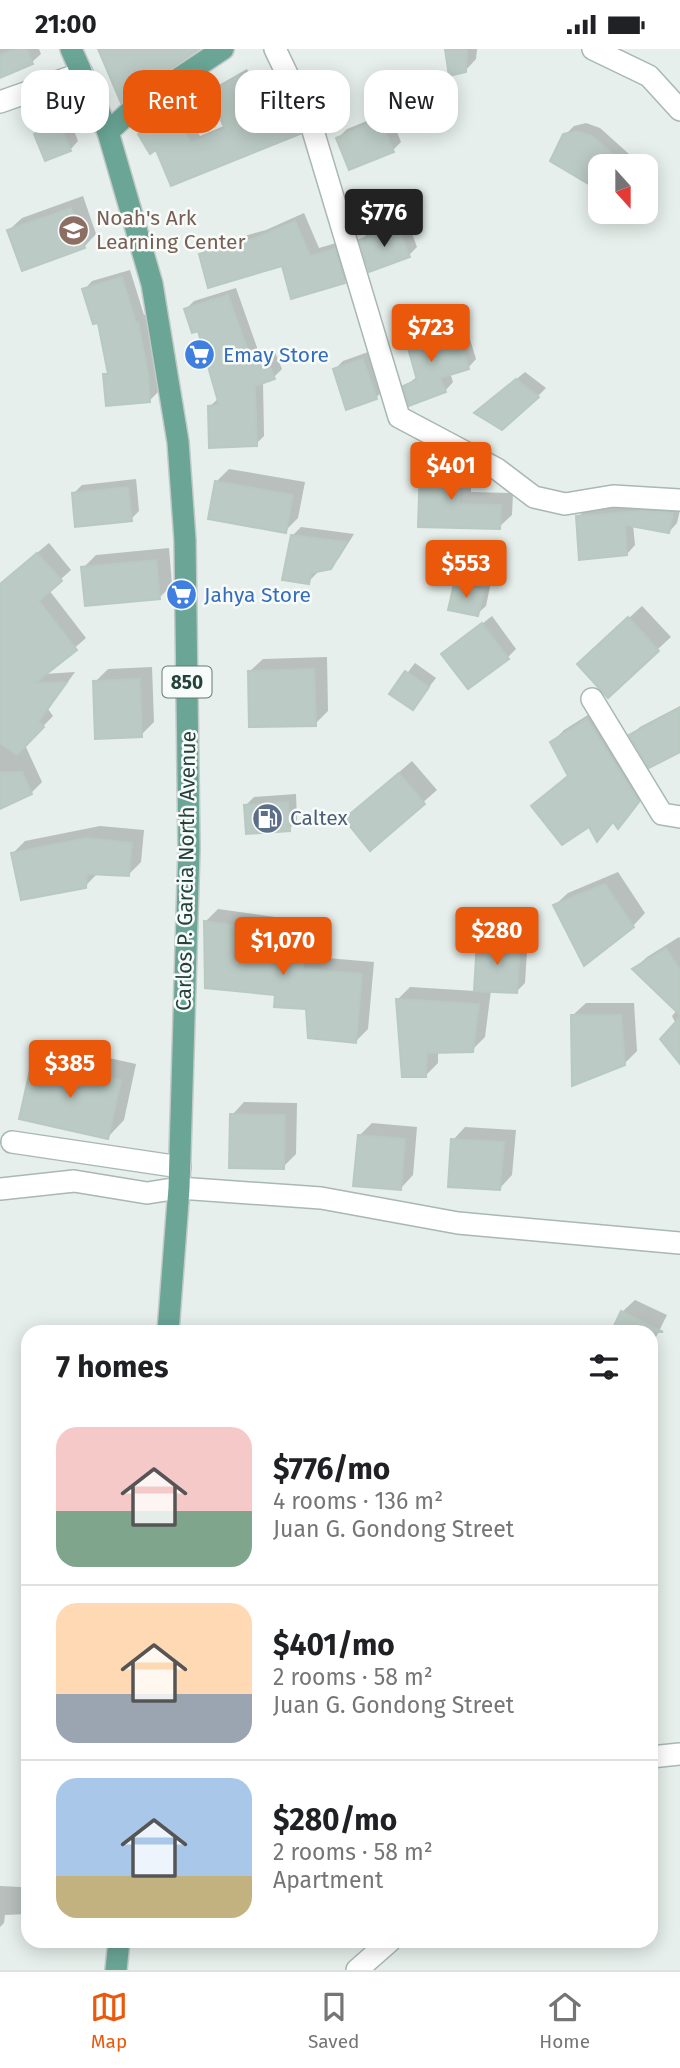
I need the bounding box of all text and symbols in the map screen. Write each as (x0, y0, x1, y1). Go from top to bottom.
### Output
text: 21:00 (35, 9, 97, 40)
chip: Buy (21, 70, 109, 133)
chip: Rent (123, 70, 221, 133)
chip: Filters (235, 70, 350, 133)
chip: New (364, 70, 458, 133)
north arrow (588, 154, 658, 224)
map controls (588, 154, 658, 224)
pin: $776 (343, 189, 425, 249)
text: $776 (361, 198, 407, 226)
place label: Noah's Ark Learning Center (96, 205, 246, 255)
school or university icon: Noah's Ark Learning Center (56, 213, 90, 247)
pin: $723 (390, 305, 472, 364)
text: $723 (408, 313, 454, 341)
supermarket icon: Emay Store (183, 338, 217, 372)
place label: Emay Store (223, 342, 329, 368)
pin: $401 (410, 442, 492, 502)
text: $401 (426, 451, 476, 479)
pin: $553 (425, 540, 507, 600)
text: $553 (442, 549, 490, 577)
supermarket icon: Jahya Store (164, 578, 198, 612)
place label: Jahya Store (204, 582, 311, 608)
road number: 850 (162, 667, 212, 697)
street label: Carlos P. Garcia North Avenue (171, 731, 201, 1011)
fuel station icon: Caltex (250, 801, 284, 835)
place label: Caltex (290, 805, 348, 831)
pin: $280 (456, 907, 538, 967)
text: $280 (471, 916, 523, 944)
pin: $1,070 (226, 918, 340, 977)
text: $1,070 (251, 926, 315, 954)
pin: $385 (29, 1041, 111, 1100)
text: $385 (45, 1049, 95, 1077)
icon: filters (585, 1348, 623, 1386)
text: 7 homes (56, 1349, 168, 1385)
text: $776/mo (273, 1451, 390, 1487)
icon: home (112, 1455, 196, 1539)
text: 4 rooms · 136 m² (273, 1487, 443, 1515)
text: Juan G. Gondong Street (273, 1515, 514, 1543)
text: $401/mo (273, 1627, 395, 1663)
icon: home (112, 1631, 196, 1715)
text: 2 rooms · 58 m² (273, 1663, 433, 1691)
text: Juan G. Gondong Street (273, 1691, 514, 1719)
text: $280/mo (273, 1802, 397, 1838)
icon: home (112, 1806, 196, 1890)
text: 2 rooms · 58 m² (273, 1838, 433, 1866)
text: Apartment (273, 1866, 383, 1894)
tab: Map (90, 1988, 128, 2053)
tab: Saved (308, 1988, 359, 2053)
tab: Home (539, 1988, 590, 2053)

